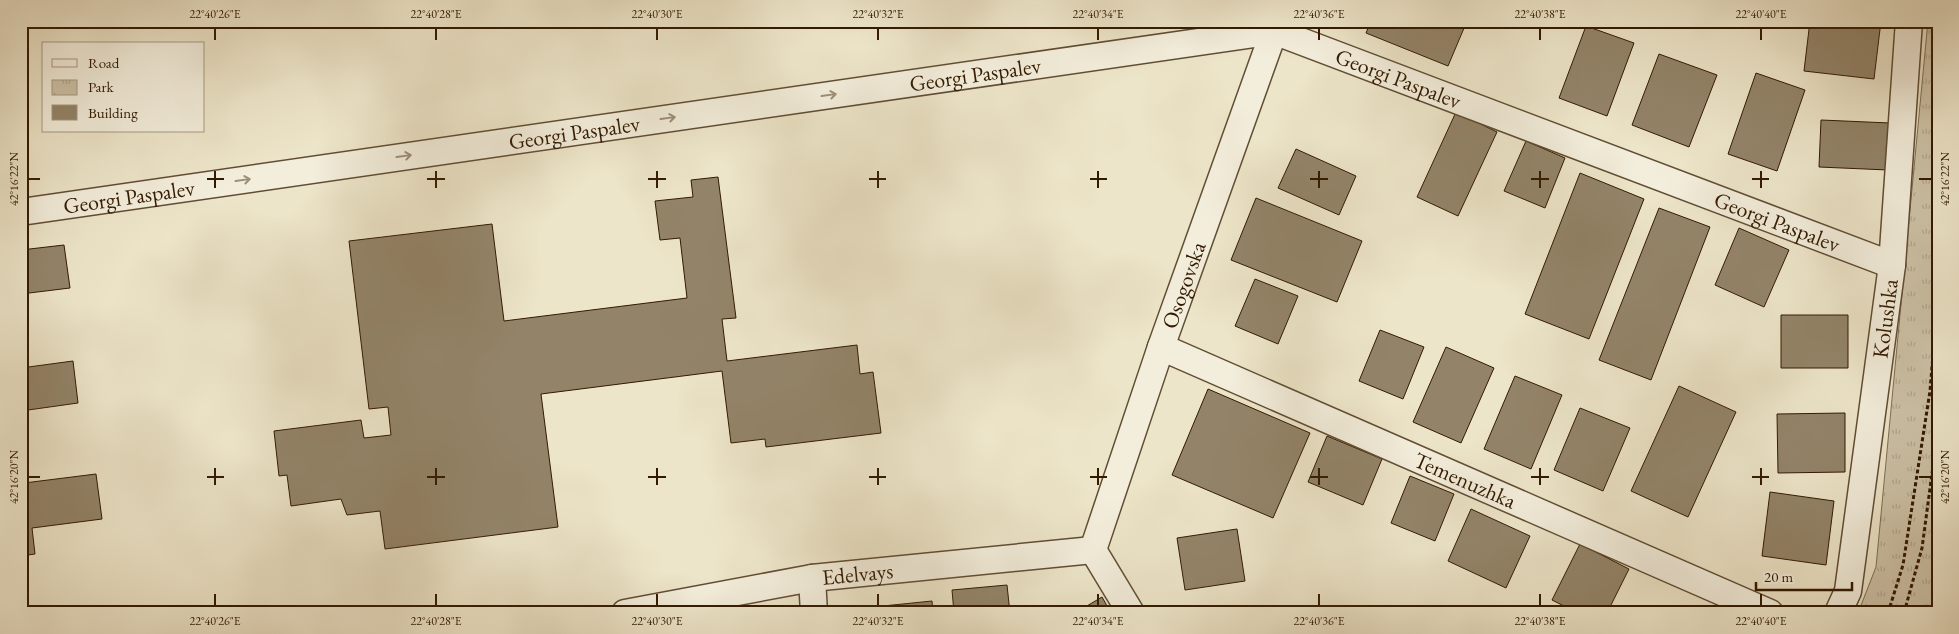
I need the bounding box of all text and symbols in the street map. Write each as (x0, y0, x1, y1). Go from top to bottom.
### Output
text: 22°40'26"E (189, 6, 241, 22)
text: 22°40'28"E (410, 6, 462, 22)
text: 22°40'30"E (631, 6, 683, 22)
text: 22°40'32"E (852, 6, 904, 22)
text: 22°40'34"E (1072, 6, 1124, 22)
text: 22°40'36"E (1293, 6, 1345, 22)
text: 22°40'38"E (1514, 6, 1566, 22)
text: 22°40'40"E (1735, 6, 1787, 22)
legend (42, 42, 205, 132)
street label: Georgi Paspalev (1331, 42, 1466, 116)
street label: Georgi Paspalev (908, 51, 1043, 98)
text: Road (88, 53, 120, 72)
text: Park (88, 77, 115, 96)
one-way arrow (821, 90, 837, 100)
text: Building (88, 103, 138, 122)
street label: Georgi Paspalev (507, 109, 642, 156)
one-way arrow (660, 113, 676, 123)
one-way arrow (395, 151, 411, 161)
text: 42°16'22"N (6, 152, 22, 206)
text: 42°16'22"N (1937, 152, 1953, 206)
street label: Georgi Paspalev (61, 173, 197, 221)
one-way arrow (234, 174, 250, 184)
street label: Georgi Paspalev (1710, 185, 1844, 259)
street label: Osogovska (1155, 237, 1213, 333)
street label: Kolushka (1866, 277, 1905, 360)
street label: Temenuzhka (1409, 445, 1521, 515)
text: 42°16'20"N (6, 450, 22, 504)
text: 42°16'20"N (1937, 450, 1953, 504)
street label: Edelvays (821, 556, 895, 592)
scale bar (1756, 559, 1853, 591)
text: 20 m (1764, 567, 1793, 586)
text: 22°40'26"E (189, 613, 241, 629)
text: 22°40'28"E (410, 613, 462, 629)
text: 22°40'30"E (631, 613, 683, 629)
text: 22°40'32"E (852, 613, 904, 629)
text: 22°40'34"E (1072, 613, 1124, 629)
text: 22°40'36"E (1293, 613, 1345, 629)
text: 22°40'38"E (1514, 613, 1566, 629)
text: 22°40'40"E (1735, 613, 1787, 629)

